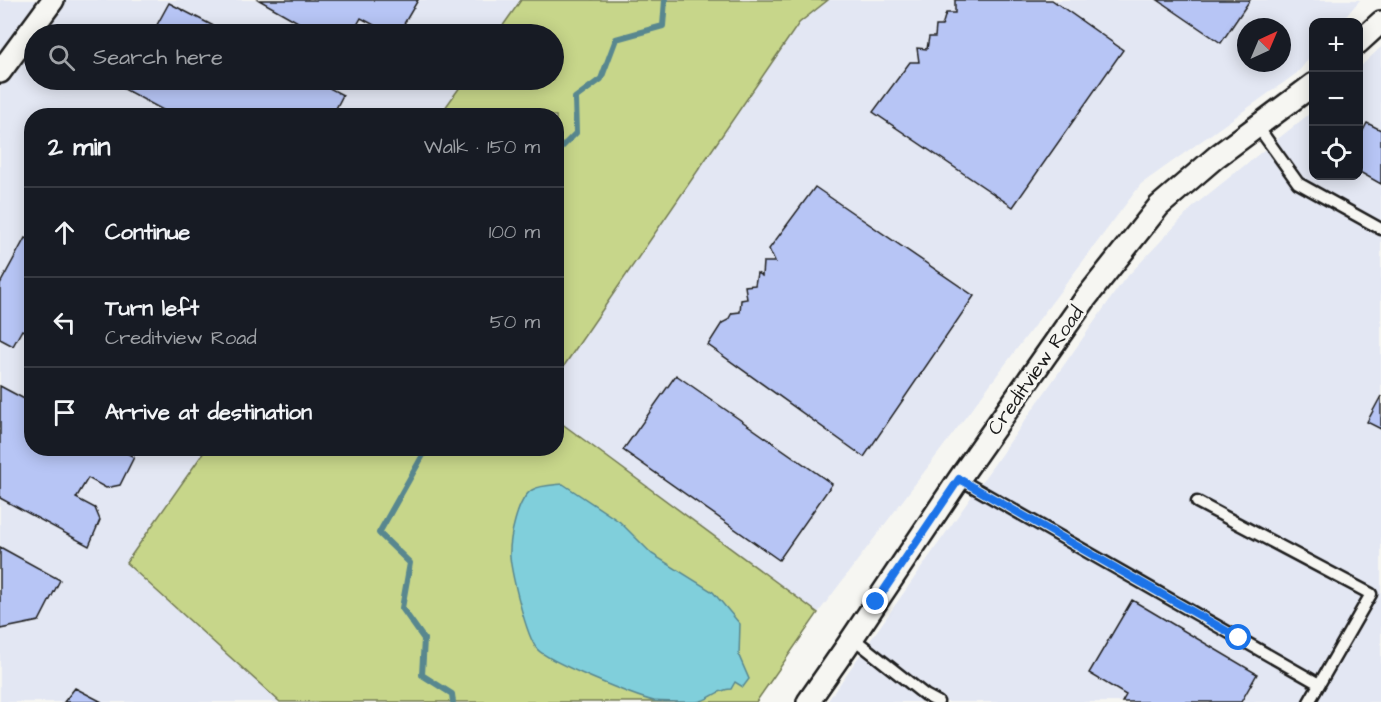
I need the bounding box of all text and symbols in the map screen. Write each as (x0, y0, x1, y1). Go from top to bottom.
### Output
north arrow (1237, 18, 1291, 72)
map controls (1309, 18, 1363, 180)
button: + (1309, 18, 1363, 72)
search box (24, 24, 564, 90)
icon: search (45, 41, 78, 74)
text: Search here (93, 42, 223, 73)
button: − (1309, 72, 1363, 126)
button: locate (1309, 126, 1363, 180)
text: 2 min (48, 129, 110, 165)
text: Walk · 150 m (424, 133, 540, 161)
icon: ahead (48, 216, 81, 249)
text: Continue (105, 217, 190, 248)
text: 100 m (489, 218, 540, 246)
text: Turn left (105, 293, 199, 324)
street label: Creditview Road (981, 300, 1091, 441)
icon: left (48, 306, 81, 339)
text: 50 m (490, 308, 540, 336)
text: Creditview Road (105, 324, 257, 352)
icon: arrive (48, 396, 81, 429)
text: Arrive at destination (105, 397, 312, 428)
route end (862, 588, 888, 614)
route start (1225, 624, 1251, 650)

